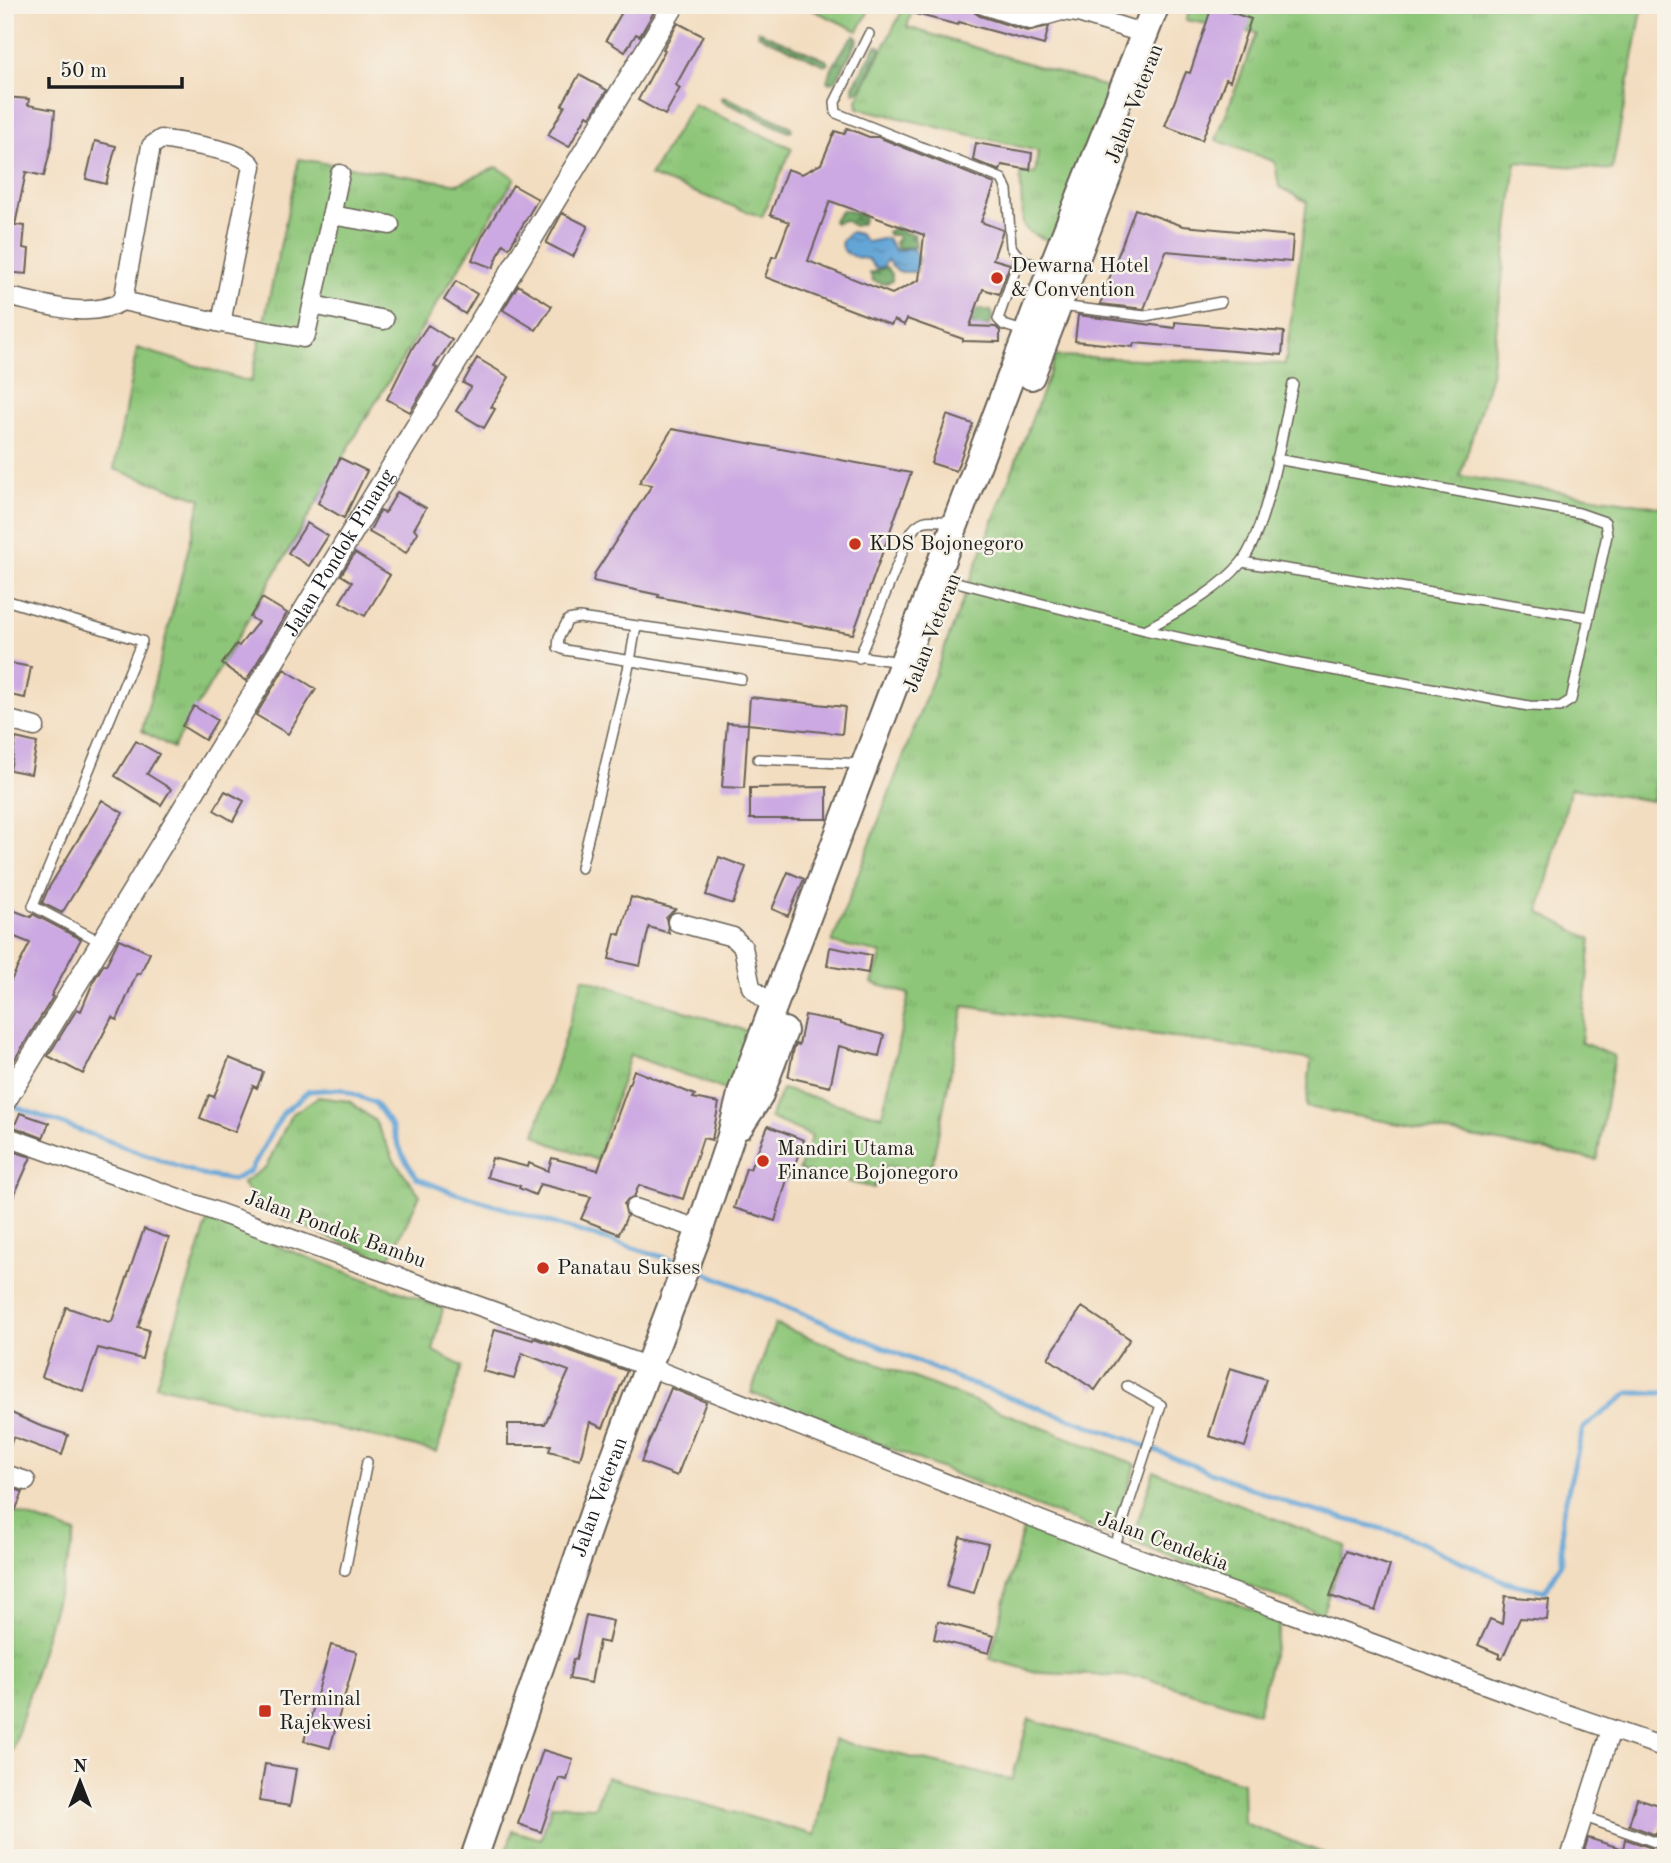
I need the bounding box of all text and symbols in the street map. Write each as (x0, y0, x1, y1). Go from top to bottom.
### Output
street label: Jalan Veteran (1103, 41, 1167, 167)
scale bar (49, 46, 182, 90)
text: 50 m (60, 61, 107, 82)
place label: Dewarna Hotel & Convention (1011, 256, 1149, 301)
marker: Dewarna Hotel & Convention (989, 270, 1005, 286)
street label: Jalan Pondok Pinang (280, 465, 399, 641)
place label: KDS Bojonegoro (869, 534, 1024, 555)
marker: KDS Bojonegoro (847, 536, 863, 552)
street label: Jalan Veteran (901, 570, 965, 696)
place label: Mandiri Utama Finance Bojonegoro (777, 1139, 958, 1184)
marker: Mandiri Utama Finance Bojonegoro (755, 1153, 771, 1169)
street label: Jalan Pondok Bambu (241, 1187, 429, 1273)
place label: Panatau Sukses (557, 1258, 700, 1279)
marker: Panatau Sukses (535, 1260, 551, 1276)
street label: Jalan Veteran (568, 1434, 631, 1560)
street label: Jalan Cendekia (1095, 1509, 1231, 1575)
place label: Terminal Rajekwesi (279, 1689, 371, 1734)
marker: Terminal Rajekwesi (257, 1703, 273, 1719)
north arrow (46, 1748, 116, 1818)
text: N (73, 1758, 88, 1777)

